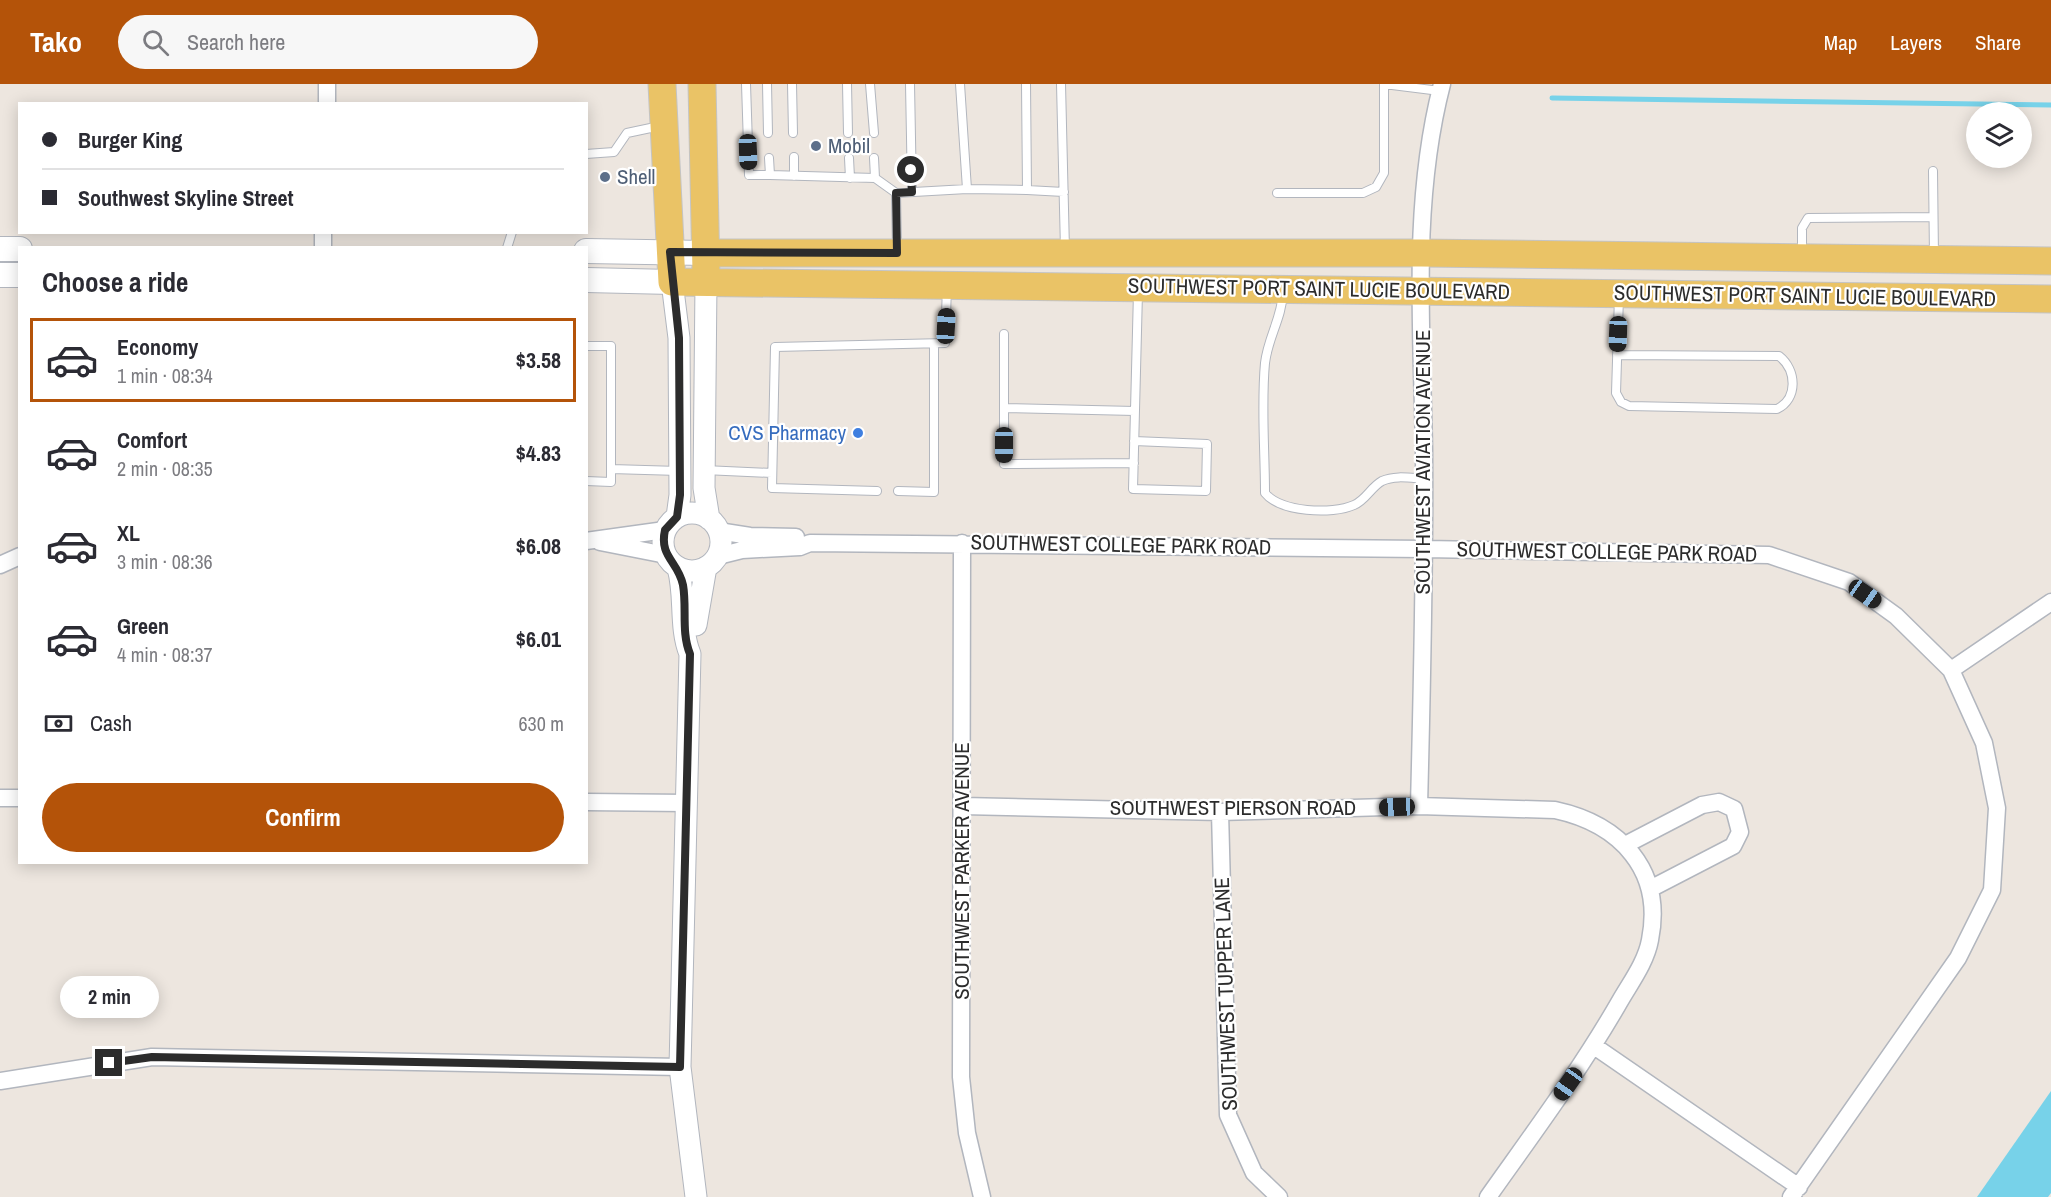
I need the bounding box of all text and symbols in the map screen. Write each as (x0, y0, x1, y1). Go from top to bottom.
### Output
search box (118, 15, 538, 69)
text: Tako (30, 23, 82, 61)
icon: search (139, 26, 172, 59)
text: Search here (187, 27, 285, 57)
text: Map (1824, 28, 1857, 57)
text: Layers (1890, 28, 1942, 57)
text: Share (1975, 28, 2021, 57)
map controls (1966, 102, 2032, 168)
button: layers (1966, 102, 2032, 168)
text: Burger King (78, 125, 182, 155)
place label: Mobil (828, 131, 870, 160)
car (738, 134, 758, 170)
marker: Mobil (809, 139, 823, 153)
route start (897, 156, 924, 183)
place label: Shell (617, 162, 655, 191)
marker: Shell (598, 170, 612, 184)
text: Southwest Skyline Street (78, 183, 294, 213)
text: Choose a ride (42, 264, 188, 300)
street label: SOUTHWEST PORT SAINT LUCIE BOULEVARD (1128, 271, 1510, 306)
street label: SOUTHWEST PORT SAINT LUCIE BOULEVARD (1614, 278, 1996, 313)
car (936, 308, 956, 344)
car (1608, 316, 1628, 352)
street label: SOUTHWEST AVIATION AVENUE (1408, 330, 1437, 594)
text: Economy (117, 332, 198, 362)
icon: car (45, 333, 99, 387)
text: $3.58 (516, 345, 561, 375)
text: 1 min · 08:34 (117, 362, 213, 389)
place label: CVS Pharmacy (728, 418, 846, 447)
text: Comfort (117, 425, 187, 455)
icon: car (45, 426, 99, 480)
marker: CVS Pharmacy (851, 426, 865, 440)
car (995, 427, 1013, 463)
text: $4.83 (516, 438, 561, 468)
text: 2 min · 08:35 (117, 455, 213, 482)
text: XL (117, 518, 140, 548)
icon: car (45, 519, 99, 573)
street label: SOUTHWEST COLLEGE PARK ROAD (970, 527, 1272, 562)
text: $6.08 (516, 531, 561, 561)
street label: SOUTHWEST COLLEGE PARK ROAD (1456, 534, 1758, 569)
text: 3 min · 08:36 (117, 548, 213, 575)
car (1845, 576, 1885, 612)
text: Green (117, 611, 169, 641)
icon: car (45, 612, 99, 666)
text: $6.01 (516, 624, 561, 654)
text: 4 min · 08:37 (117, 641, 213, 668)
icon: cash (42, 707, 75, 740)
text: Cash (90, 708, 132, 738)
text: 630 m (518, 710, 564, 737)
street label: SOUTHWEST PARKER AVENUE (947, 742, 976, 1000)
button: Confirm (42, 783, 564, 852)
street label: SOUTHWEST PIERSON ROAD (1110, 793, 1356, 822)
car (1379, 797, 1415, 817)
street label: SOUTHWEST TUPPER LANE (1207, 877, 1244, 1111)
callout: 2 min (60, 976, 158, 1018)
text: 2 min (88, 983, 131, 1010)
route end (95, 1049, 122, 1076)
car (1550, 1064, 1586, 1104)

